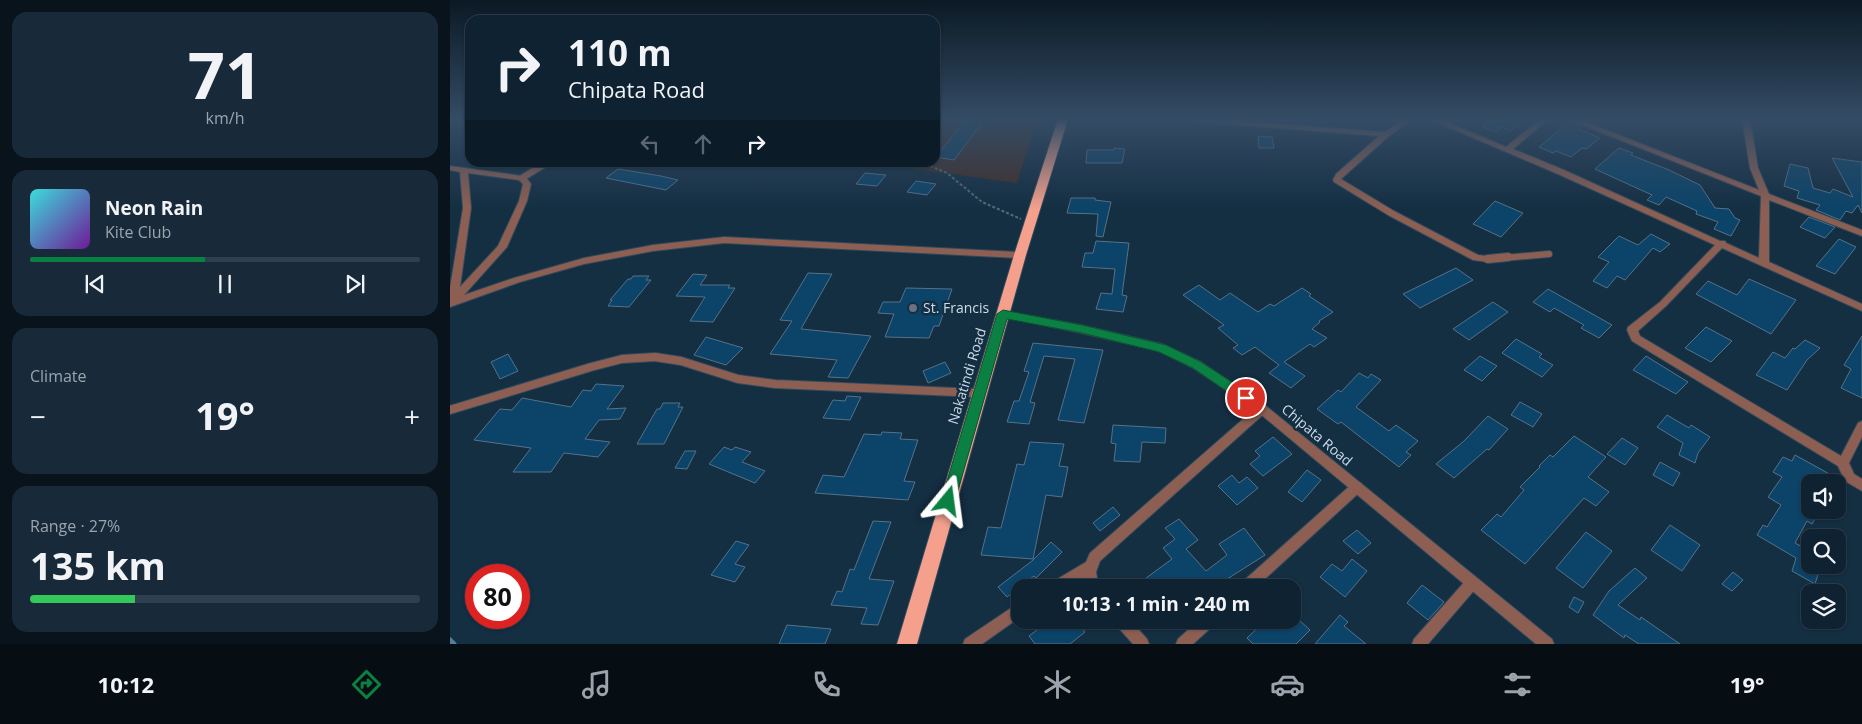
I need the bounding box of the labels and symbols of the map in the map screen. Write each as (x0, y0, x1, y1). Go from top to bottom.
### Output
place label: St. Francis (923, 298, 990, 317)
marker: St. Francis (907, 302, 919, 314)
street label: Nakatindi Road (943, 325, 990, 426)
pin (1225, 377, 1267, 419)
street label: Chipata Road (1278, 399, 1357, 470)
position arrow (921, 474, 973, 526)
speed limit sign: 80 (465, 564, 530, 629)

